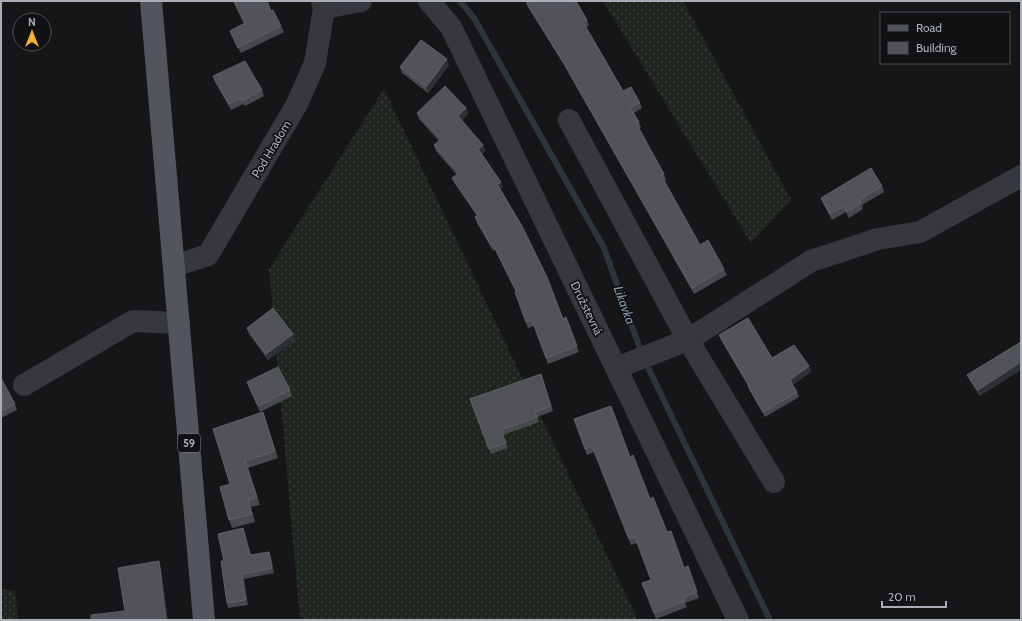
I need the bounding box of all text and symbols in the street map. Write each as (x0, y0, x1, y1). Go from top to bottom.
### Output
north arrow (12, 12, 52, 52)
legend (880, 12, 1010, 64)
text: N (28, 15, 36, 29)
text: Road (916, 20, 942, 35)
text: Building (916, 40, 958, 55)
street label: Pod Hradom (248, 118, 294, 180)
street label: Družstevná (568, 279, 607, 337)
water label: Likavka (611, 284, 639, 326)
road number: 59 (178, 434, 200, 452)
scale bar (882, 583, 946, 609)
text: 20 m (888, 589, 916, 604)

